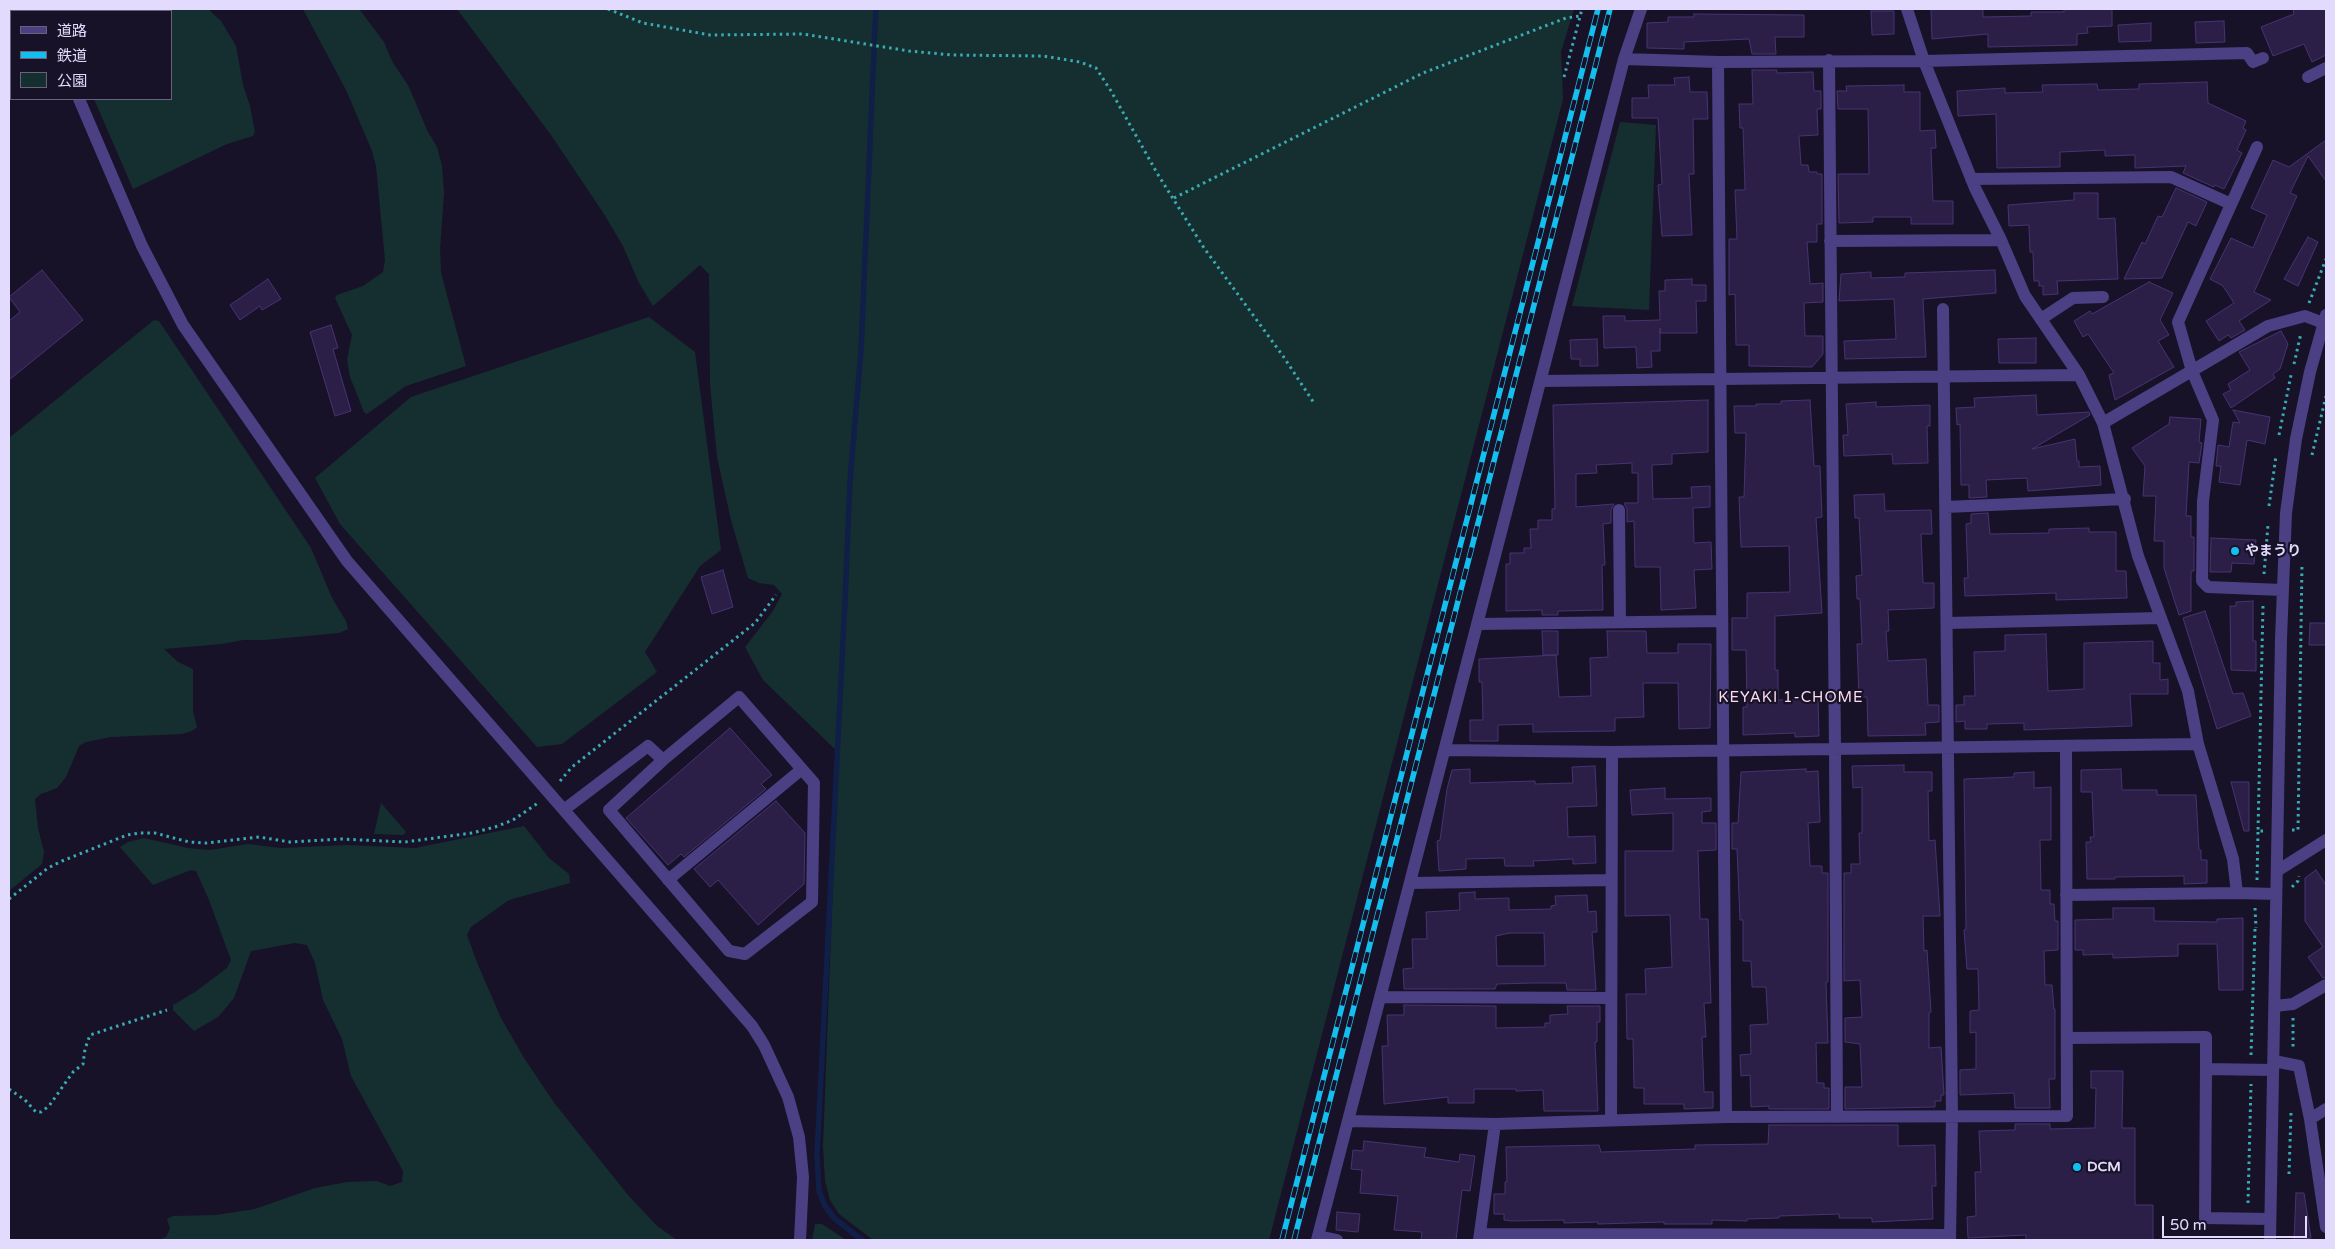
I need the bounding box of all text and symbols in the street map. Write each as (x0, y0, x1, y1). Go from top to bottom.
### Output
legend (10, 10, 172, 100)
text: 道路 (57, 22, 87, 40)
text: 鉄道 (57, 47, 87, 65)
text: 公園 (57, 72, 87, 90)
place label: やまうり (2245, 543, 2301, 559)
marker: やまうり (2229, 545, 2241, 557)
district label: KEYAKI 1-CHOME (1717, 689, 1865, 707)
place label: DCM (2087, 1159, 2121, 1175)
marker: DCM (2071, 1161, 2083, 1173)
scale bar (2165, 1206, 2310, 1238)
text: 50 m (2170, 1216, 2207, 1234)

